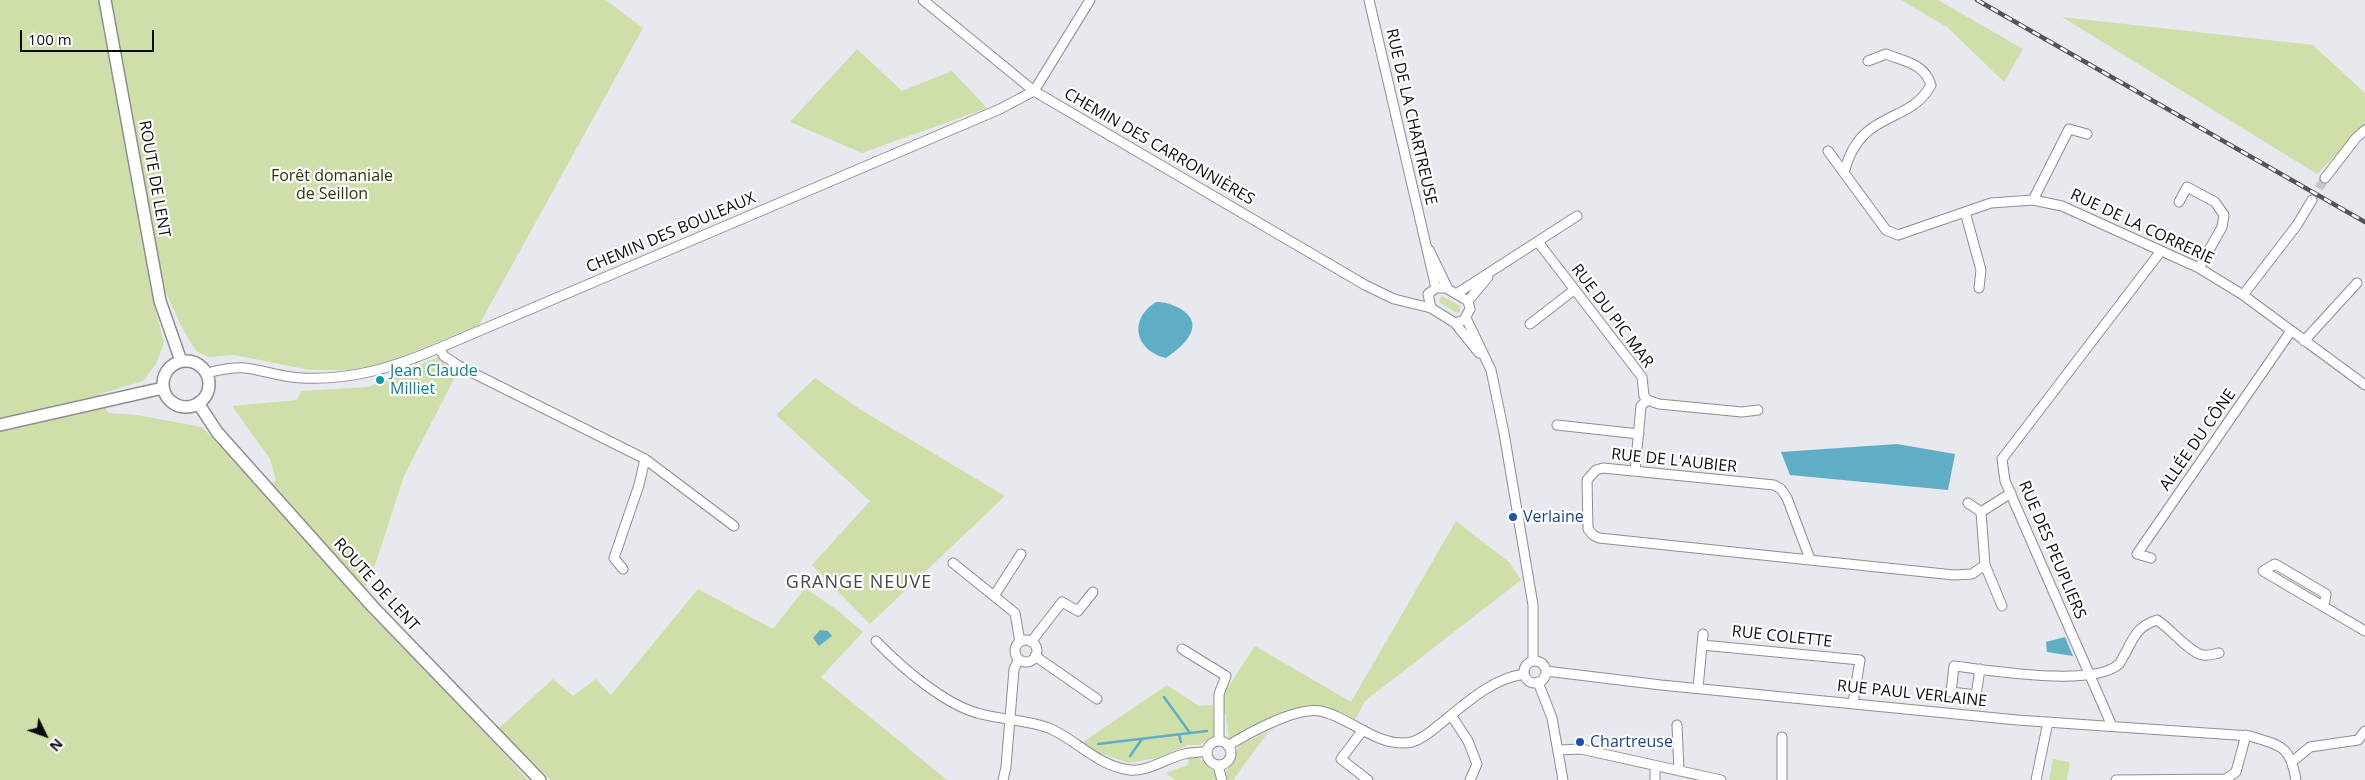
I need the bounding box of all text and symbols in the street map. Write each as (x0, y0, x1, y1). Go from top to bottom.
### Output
scale bar (22, 20, 156, 52)
street label: RUE DE LA CHARTREUSE (1381, 27, 1441, 207)
text: 100 m (28, 29, 72, 49)
street label: CHEMIN DES CARRONNIÈRES (1060, 85, 1258, 209)
street label: ROUTE DE LENT (134, 119, 174, 239)
park label: Forêt domaniale de Seillon (271, 166, 393, 204)
street label: RUE DE LA CORRERIE (2067, 185, 2217, 269)
street label: CHEMIN DES BOULEAUX (583, 189, 759, 277)
street label: RUE DU PIC MAR (1567, 260, 1657, 372)
place label: Jean Claude Milliet (390, 361, 478, 399)
marker: Jean Claude Milliet (374, 374, 386, 386)
street label: ALLÉE DU CÔNE (2156, 385, 2240, 495)
street label: RUE DE L'AUBIER (1610, 445, 1738, 477)
street label: RUE DES PEUPLIERS (2014, 478, 2090, 622)
place label: Verlaine (1523, 507, 1584, 527)
marker: Verlaine (1507, 511, 1519, 523)
street label: ROUTE DE LENT (329, 535, 423, 635)
district label: GRANGE NEUVE (784, 572, 934, 594)
street label: RUE COLETTE (1731, 622, 1833, 652)
street label: RUE PAUL VERLAINE (1836, 677, 1988, 711)
north arrow (20, 710, 70, 760)
place label: Chartreuse (1590, 732, 1673, 752)
text: N (46, 735, 67, 756)
marker: Chartreuse (1574, 736, 1586, 748)

